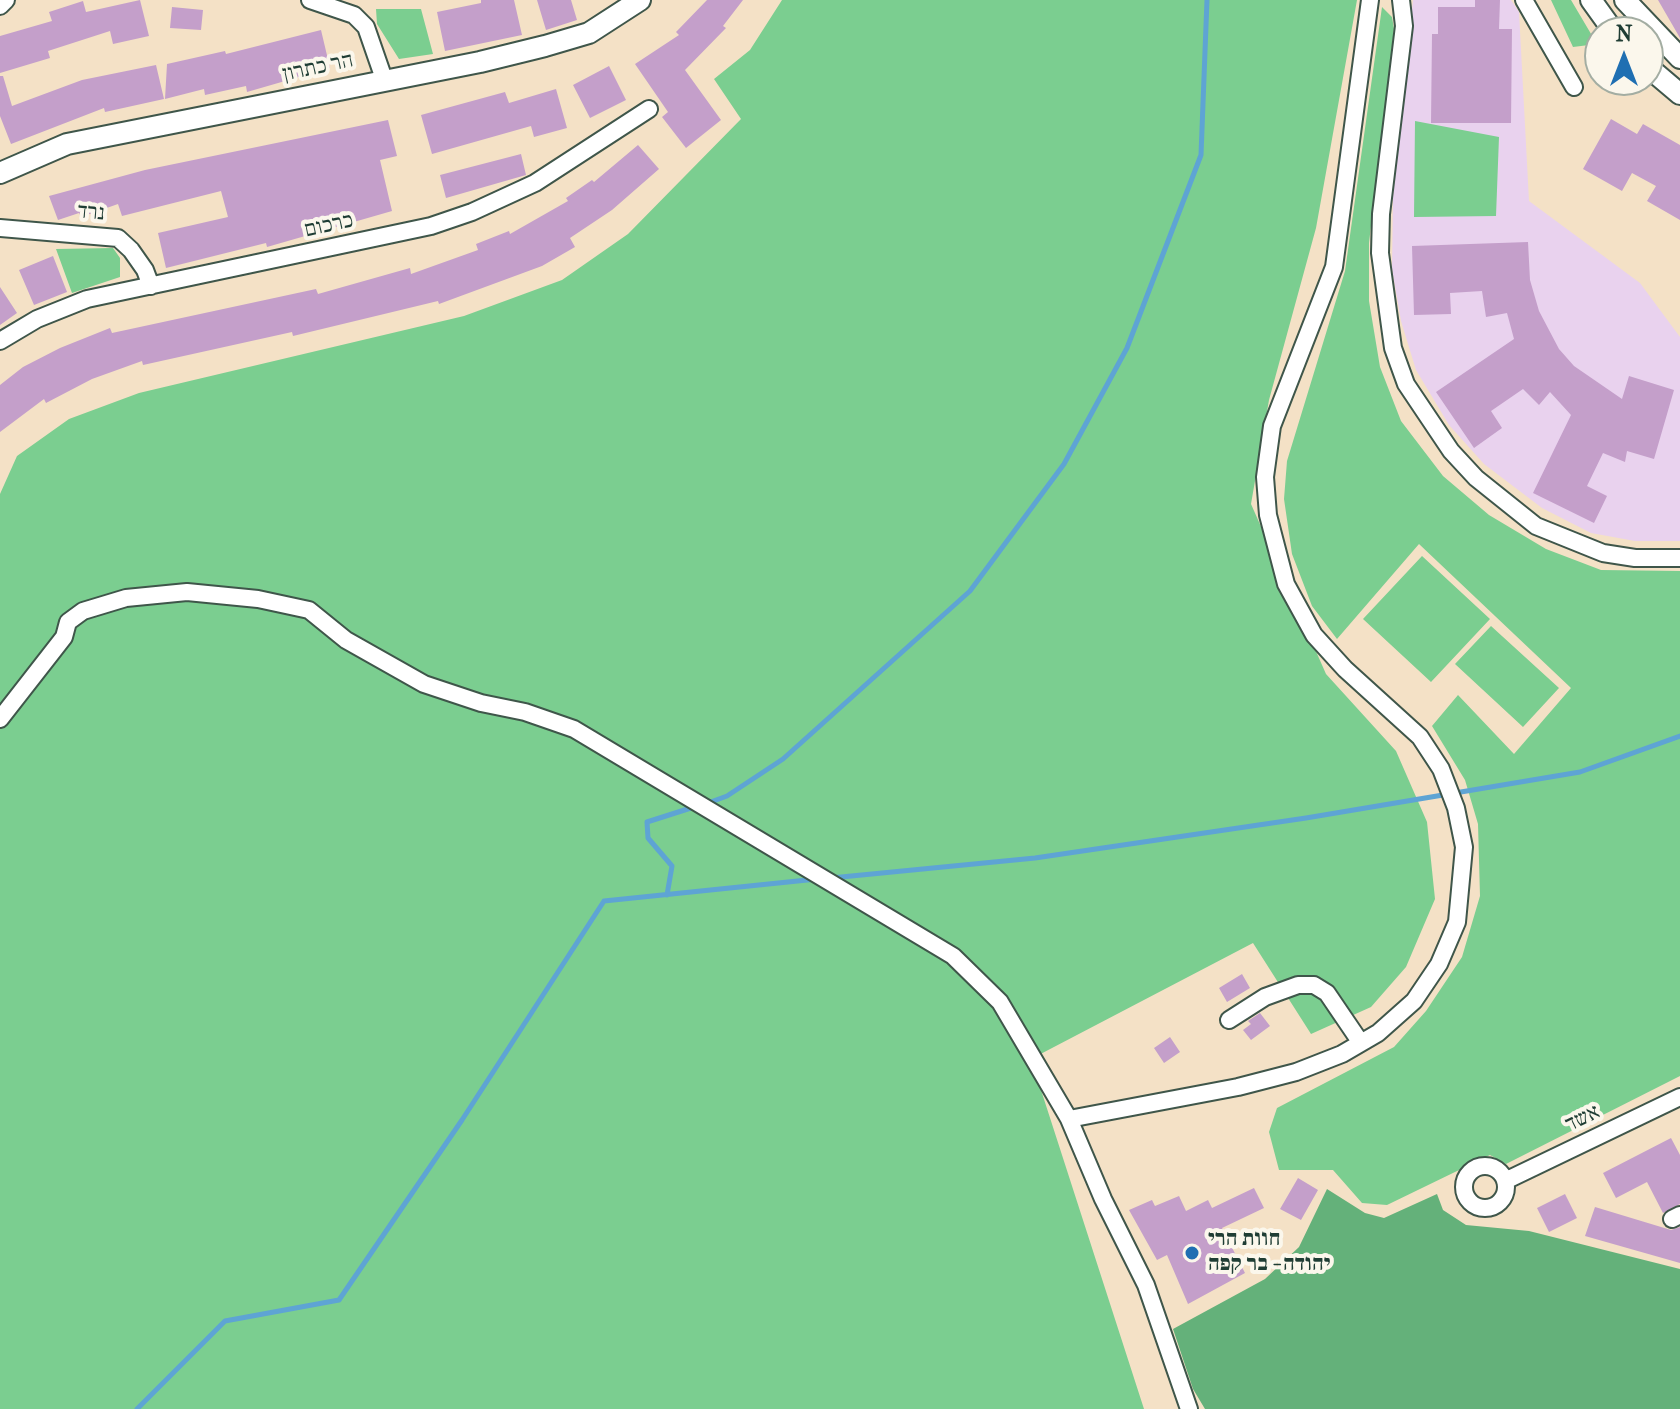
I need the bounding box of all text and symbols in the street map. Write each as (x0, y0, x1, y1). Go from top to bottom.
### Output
north arrow (1584, 16, 1664, 96)
text: N (1616, 21, 1632, 47)
street label: הר כתרון (280, 48, 356, 88)
street label: נרד (76, 199, 106, 227)
street label: כרכום (302, 208, 356, 244)
street label: אשד (1561, 1099, 1605, 1139)
place label: חוות הרי יהודה - בר קפה (1208, 1227, 1330, 1278)
marker: חוות הרי יהודה - בר קפה (1183, 1244, 1201, 1262)

